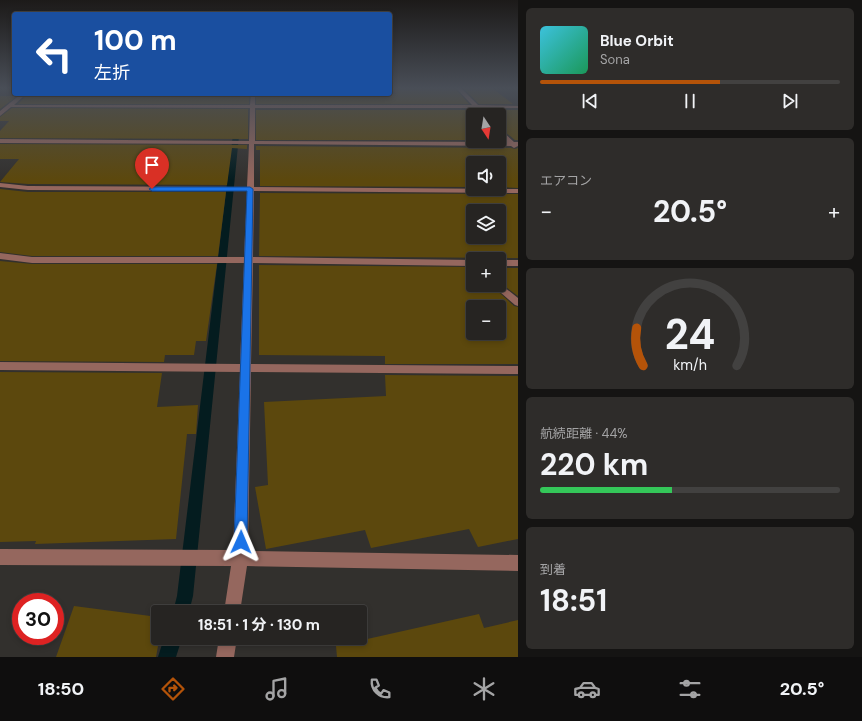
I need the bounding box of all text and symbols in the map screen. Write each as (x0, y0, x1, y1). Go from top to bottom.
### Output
text: 100 m (94, 22, 177, 59)
icon: left (28, 28, 80, 80)
text: Blue Orbit (600, 31, 674, 51)
text: Sona (600, 51, 630, 68)
text: 左折 (94, 61, 130, 85)
icon: previous (579, 90, 601, 112)
icon: pause (679, 90, 701, 112)
icon: next (779, 90, 801, 112)
north arrow (466, 108, 506, 148)
map controls (466, 108, 506, 340)
pin (135, 148, 169, 189)
icon: arrive (141, 154, 163, 176)
button: sound (466, 156, 506, 196)
text: エアコン (540, 172, 592, 189)
text: 20.5° (653, 192, 727, 231)
text: − (540, 197, 552, 226)
text: + (828, 197, 840, 226)
button: layers (466, 204, 506, 244)
button: + (466, 252, 506, 292)
button: − (466, 300, 506, 340)
text: 24 (665, 308, 715, 362)
text: km/h (673, 356, 707, 374)
text: 航続距離 · 44% (540, 425, 627, 442)
text: 220 km (540, 445, 648, 484)
position arrow (220, 521, 262, 563)
text: 到着 (540, 561, 566, 578)
text: 18:51 (540, 581, 607, 620)
speed limit sign: 30 (12, 593, 64, 645)
text: 18:51 · 1 分 · 130 m (198, 615, 320, 635)
icon: directions (159, 675, 187, 703)
icon: music (263, 675, 291, 703)
icon: phone (366, 675, 394, 703)
icon: climate (470, 675, 498, 703)
icon: car (573, 675, 601, 703)
icon: filters (676, 675, 704, 703)
text: 18:50 (38, 677, 84, 701)
text: 20.5° (780, 677, 824, 701)

